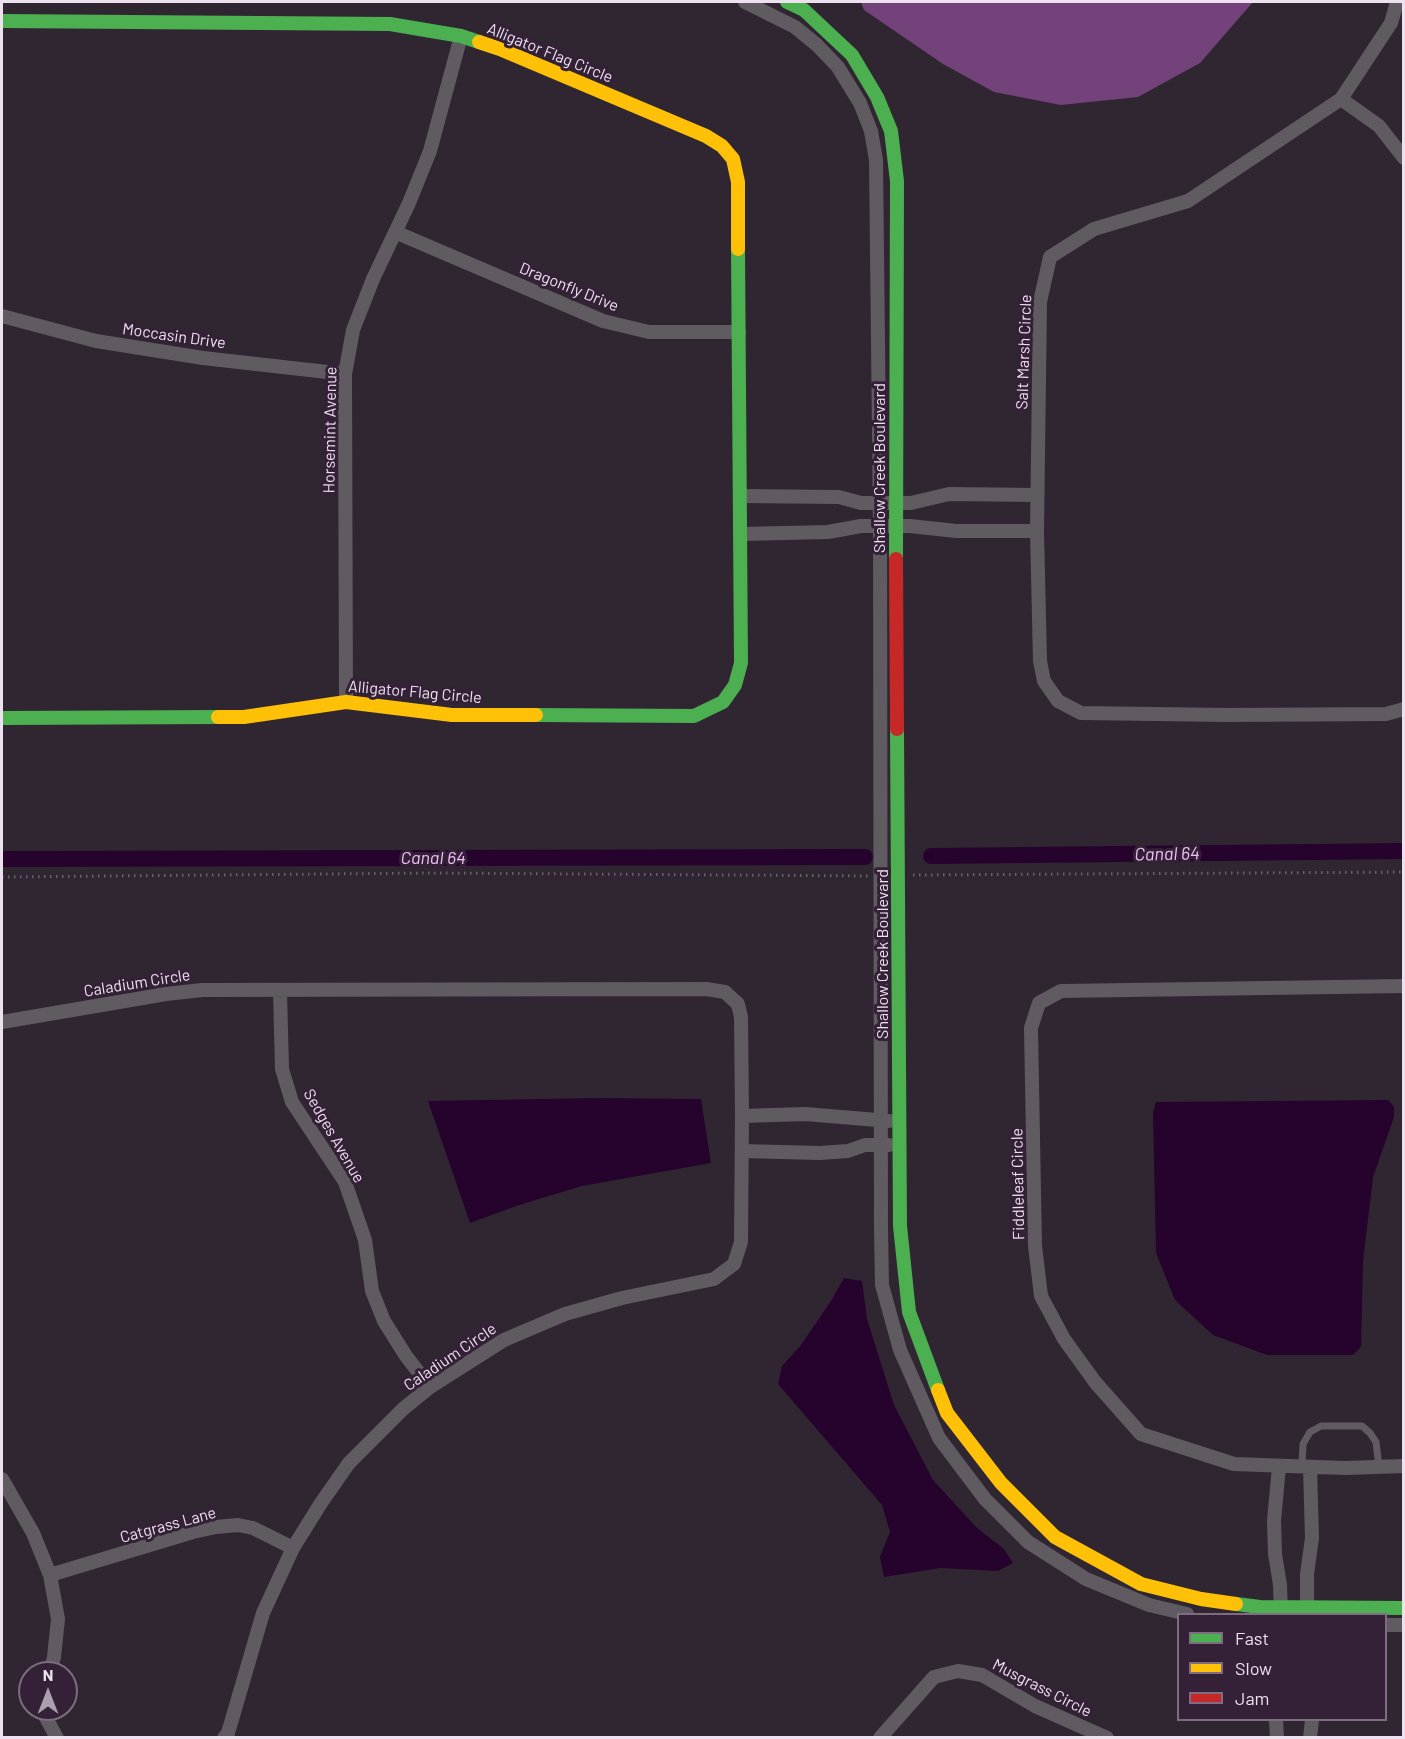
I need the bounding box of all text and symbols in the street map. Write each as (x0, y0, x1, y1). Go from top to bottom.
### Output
street label: Alligator Flag Circle (484, 19, 616, 87)
street label: Dragonfly Drive (517, 258, 621, 316)
street label: Salt Marsh Circle (1012, 294, 1036, 410)
street label: Moccasin Drive (121, 319, 227, 353)
street label: Horsemint Avenue (319, 366, 341, 494)
street label: Shallow Creek Boulevard (870, 383, 890, 553)
street label: Alligator Flag Circle (347, 677, 483, 707)
water label: Canal 64 (1134, 843, 1200, 865)
water label: Canal 64 (401, 847, 465, 869)
street label: Shallow Creek Boulevard (873, 869, 893, 1039)
street label: Caladium Circle (82, 965, 192, 1001)
street label: Sedges Avenue (299, 1086, 369, 1186)
street label: Fiddleleaf Circle (1007, 1128, 1029, 1240)
street label: Caladium Circle (400, 1319, 500, 1395)
street label: Catgrass Lane (118, 1503, 218, 1547)
legend (1177, 1613, 1387, 1721)
text: Fast (1235, 1627, 1269, 1649)
street label: Musgrass Circle (989, 1655, 1095, 1721)
text: Slow (1235, 1657, 1272, 1679)
north arrow (18, 1661, 78, 1721)
text: N (43, 1665, 53, 1684)
text: Jam (1235, 1687, 1269, 1709)

